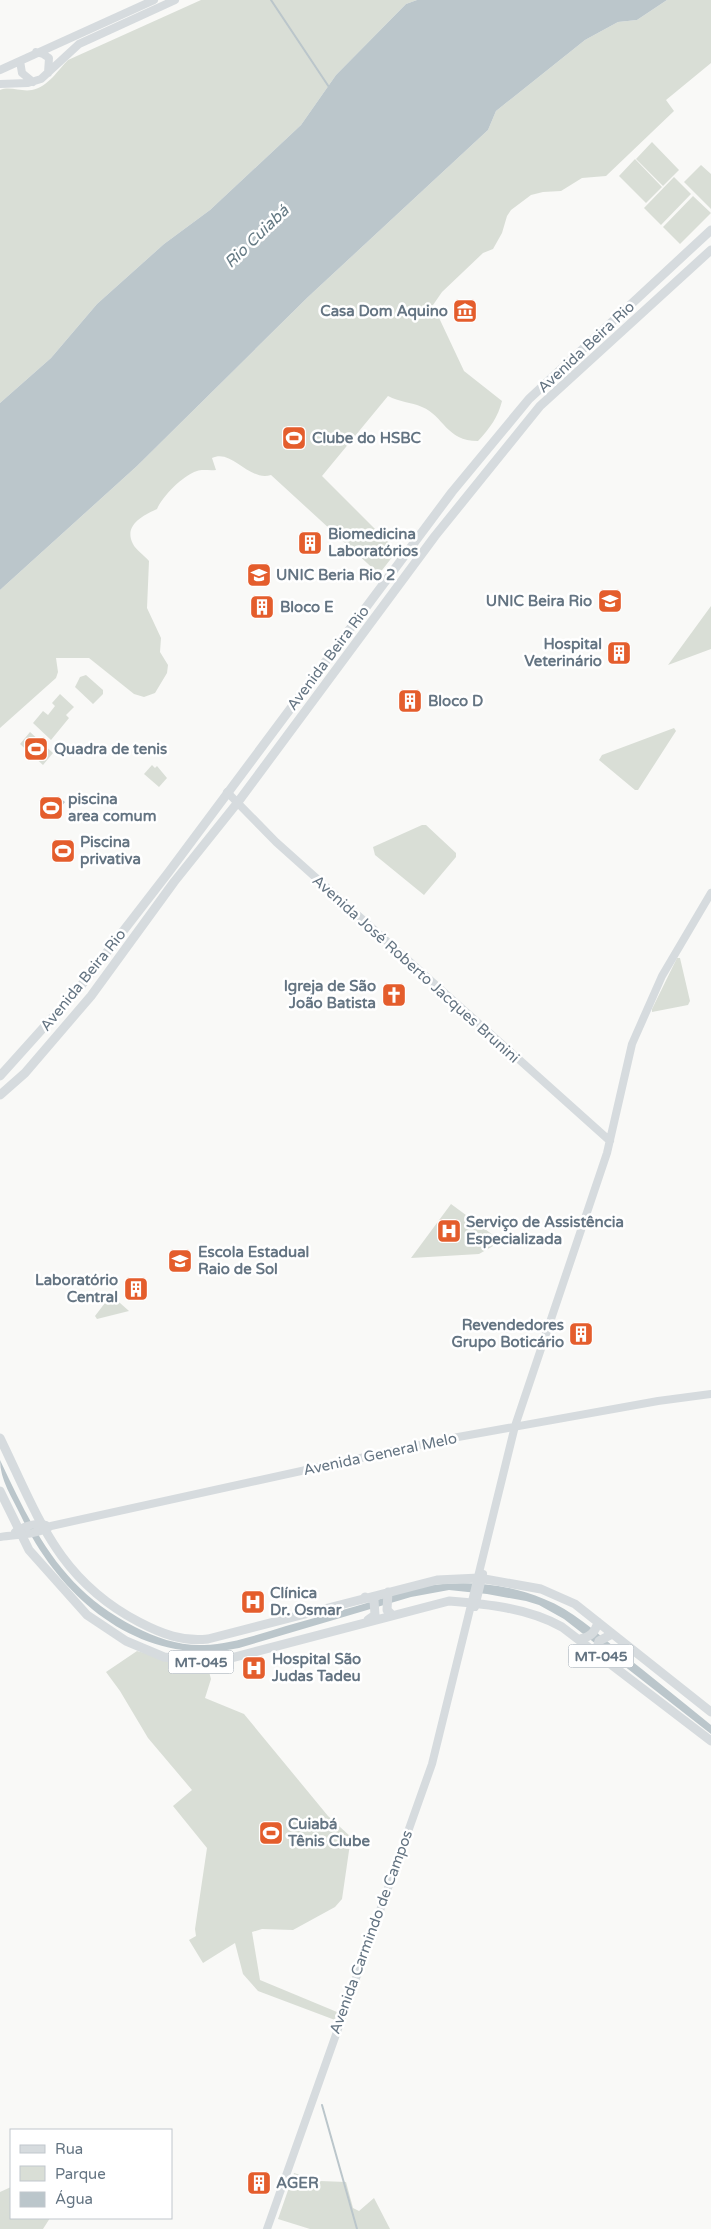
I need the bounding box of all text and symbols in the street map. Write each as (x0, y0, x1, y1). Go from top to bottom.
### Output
water label: Rio Cuiabá (220, 200, 294, 272)
museum icon: Casa Dom Aquino (452, 298, 478, 324)
street label: Avenida Beira Rio (534, 298, 638, 396)
place label: Casa Dom Aquino (320, 302, 448, 321)
sports icon: Clube do HSBC (281, 425, 307, 451)
place label: Clube do HSBC (312, 429, 422, 447)
place label: Biomedicina Laboratórios (328, 525, 418, 560)
building icon: Biomedicina Laboratórios (297, 530, 323, 556)
school or university icon: UNIC Beria Rio 2 (246, 562, 272, 588)
place label: UNIC Beria Rio 2 (276, 566, 396, 584)
school or university icon: UNIC Beira Rio (597, 588, 623, 614)
place label: UNIC Beira Rio (486, 592, 592, 610)
building icon: Bloco E (249, 594, 275, 620)
place label: Bloco E (280, 598, 334, 616)
street label: Avenida Beira Rio (283, 602, 373, 714)
place label: Hospital Veterinário (524, 635, 602, 670)
building icon: Hospital Veterinário (606, 640, 632, 666)
building icon: Bloco D (397, 688, 423, 714)
place label: Bloco D (428, 692, 483, 710)
sports icon: Quadra de tenis (23, 736, 49, 762)
place label: Quadra de tenis (54, 740, 167, 758)
place label: piscina area comum (68, 790, 156, 825)
sports icon: piscina area comum (38, 795, 64, 821)
place label: Piscina privativa (80, 833, 141, 869)
sports icon: Piscina privativa (50, 838, 76, 864)
street label: Avenida José Roberto Jacques Brunini (309, 871, 523, 1067)
street label: Avenida Beira Rio (36, 925, 130, 1035)
place label: Igreja de São João Batista (284, 977, 376, 1012)
church icon: Igreja de São João Batista (381, 982, 407, 1008)
place label: Serviço de Assistência Especializada (466, 1213, 624, 1249)
hospital icon: Serviço de Assistência Especializada (436, 1218, 462, 1244)
place label: Escola Estadual Raio de Sol (198, 1243, 309, 1278)
school or university icon: Escola Estadual Raio de Sol (167, 1248, 193, 1274)
place label: Laboratório Central (35, 1271, 118, 1306)
building icon: Laboratório Central (123, 1276, 149, 1302)
place label: Revendedores Grupo Boticário (451, 1316, 564, 1352)
building icon: Revendedores Grupo Boticário (568, 1321, 594, 1347)
street label: Avenida General Melo (302, 1429, 458, 1479)
place label: Clínica Dr. Osmar (270, 1584, 342, 1619)
hospital icon: Clínica Dr. Osmar (240, 1589, 266, 1615)
road number: MT-045 (568, 1644, 634, 1668)
road number: MT-045 (168, 1650, 234, 1674)
place label: Hospital São Judas Tadeu (271, 1650, 361, 1685)
hospital icon: Hospital São Judas Tadeu (241, 1655, 267, 1681)
place label: Cuiabá Tênis Clube (287, 1815, 370, 1850)
sports icon: Cuiabá Tênis Clube (258, 1820, 284, 1846)
street label: Avenida Carmindo de Campos (326, 1828, 416, 2036)
legend (10, 2129, 172, 2219)
text: Rua (55, 2140, 83, 2158)
text: Parque (55, 2165, 106, 2183)
building icon: AGER (246, 2170, 272, 2196)
place label: AGER (276, 2174, 319, 2192)
text: Água (55, 2190, 93, 2208)

